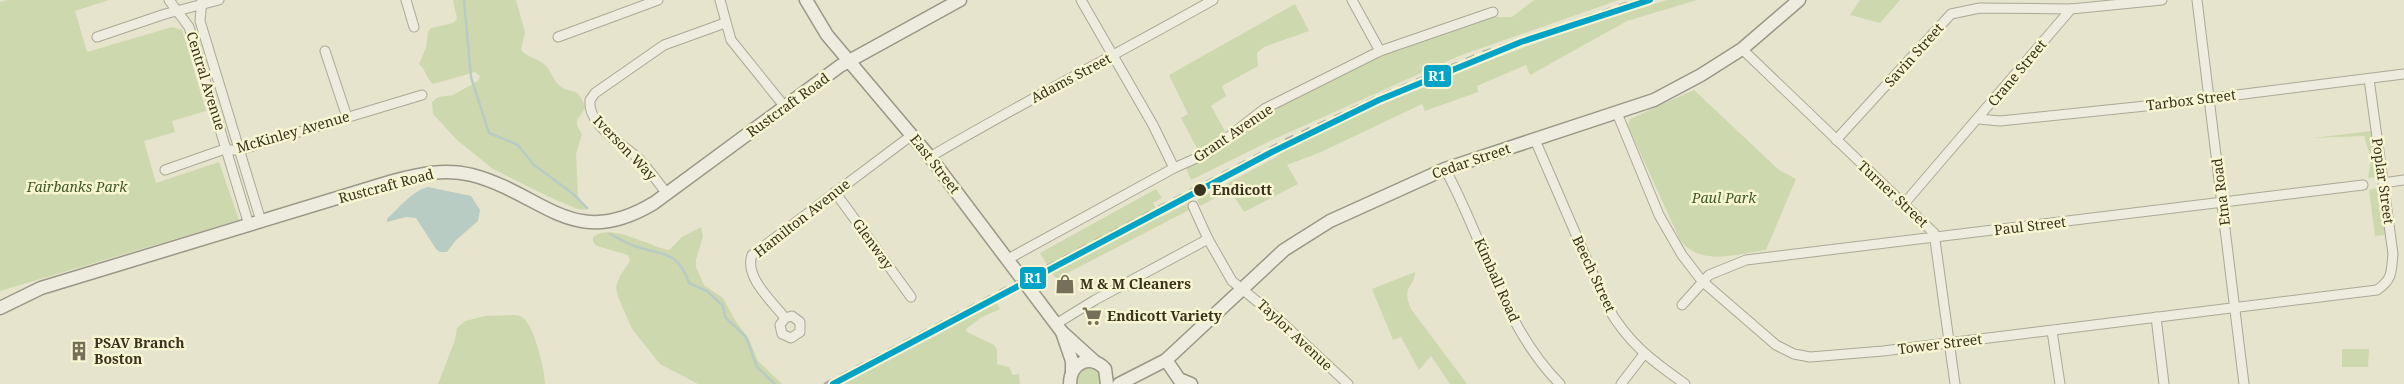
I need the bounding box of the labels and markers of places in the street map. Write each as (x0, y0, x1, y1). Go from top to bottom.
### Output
place label: Endicott (1212, 180, 1272, 199)
marker: Endicott (1192, 182, 1208, 198)
shop icon: M & M Cleaners (1054, 273, 1076, 295)
place label: M & M Cleaners (1080, 274, 1191, 293)
supermarket icon: Endicott Variety (1081, 305, 1103, 327)
place label: Endicott Variety (1107, 306, 1223, 325)
place label: PSAV Branch Boston (94, 333, 185, 368)
building icon: PSAV Branch Boston (68, 340, 90, 362)

